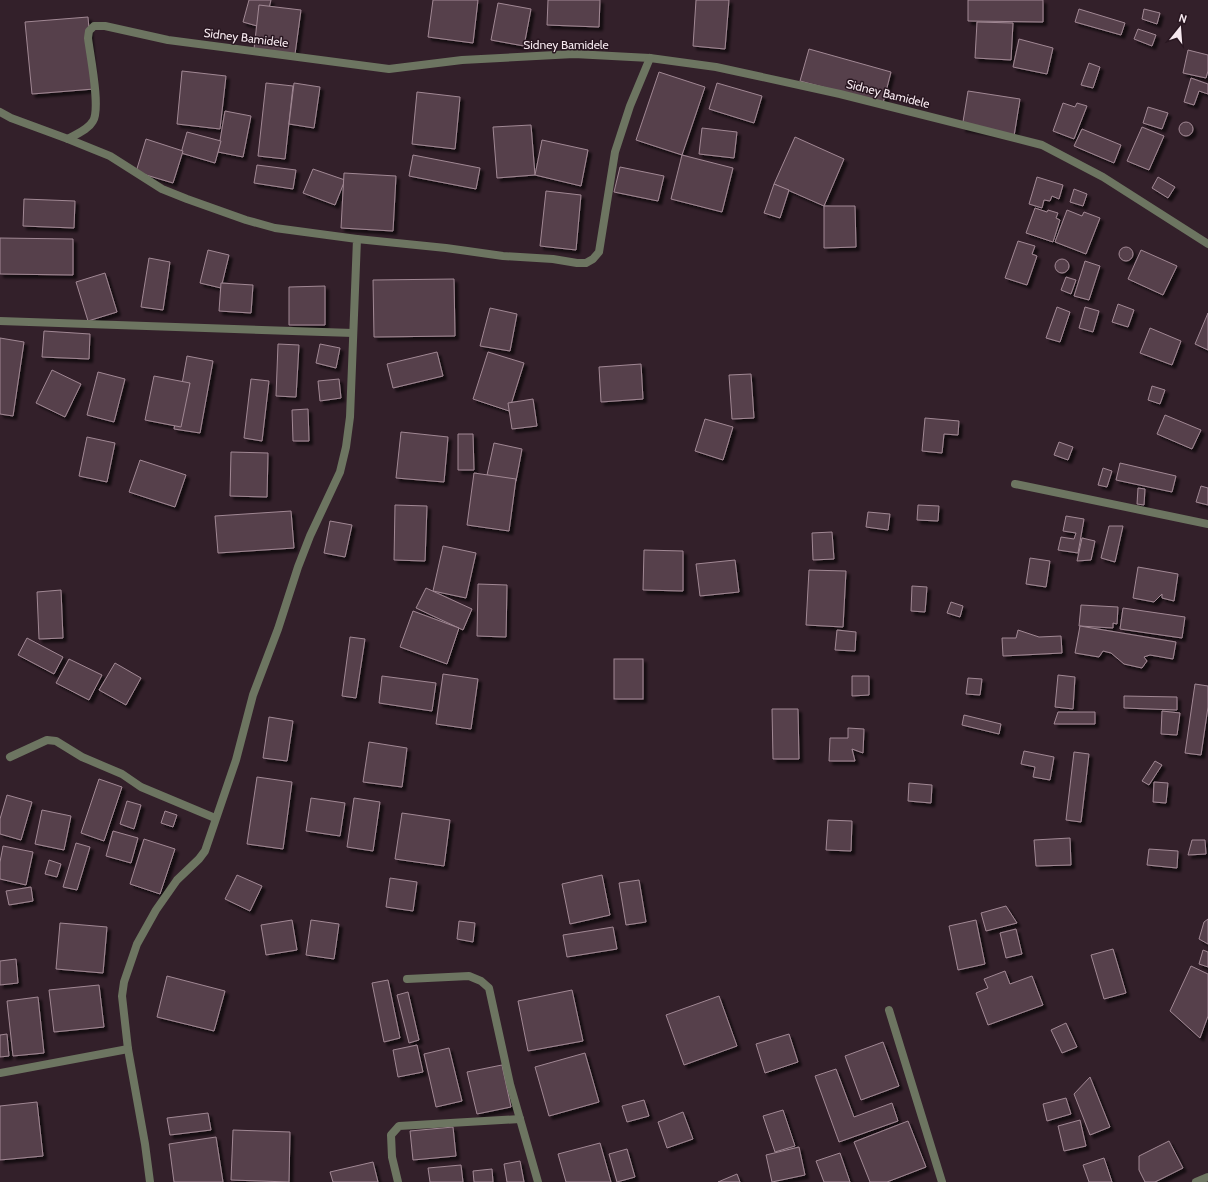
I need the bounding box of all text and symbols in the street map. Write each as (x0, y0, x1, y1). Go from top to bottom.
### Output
north arrow (1160, 8, 1200, 48)
text: N (1177, 11, 1189, 26)
street label: Sidney Bamidele (203, 25, 289, 50)
street label: Sidney Bamidele (523, 37, 609, 52)
street label: Sidney Bamidele (845, 76, 931, 111)

